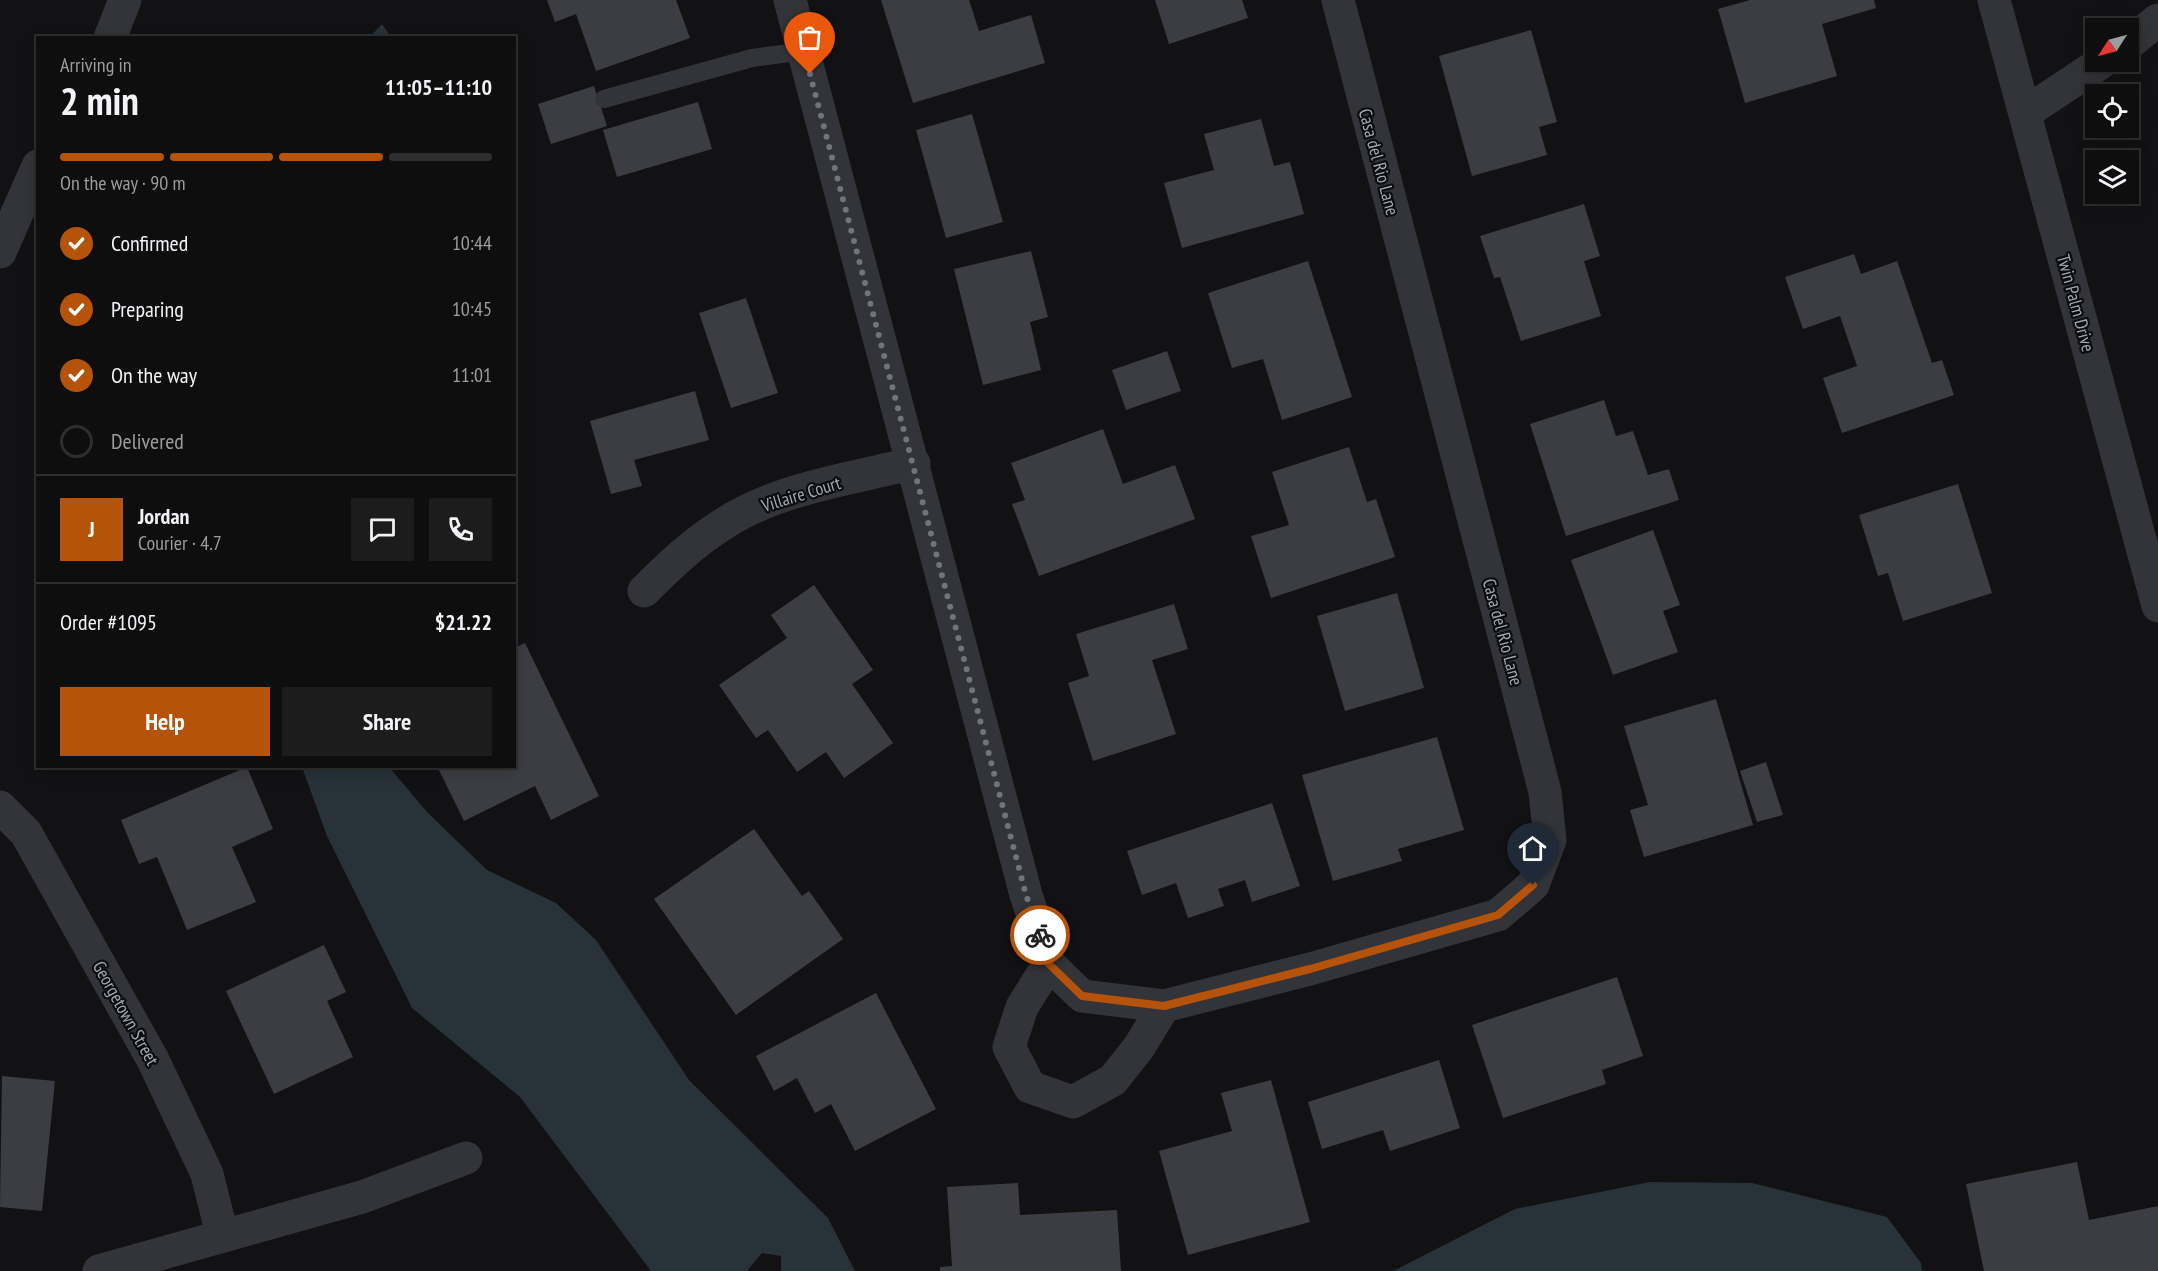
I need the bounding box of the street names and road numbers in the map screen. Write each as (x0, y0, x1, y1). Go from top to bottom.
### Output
street label: Casa del Rio Lane (1354, 106, 1404, 218)
street label: Twin Palm Drive (2052, 252, 2100, 354)
street label: Villaire Court (758, 471, 843, 517)
street label: Casa del Rio Lane (1478, 576, 1528, 688)
street label: Georgetown Street (88, 957, 164, 1069)

